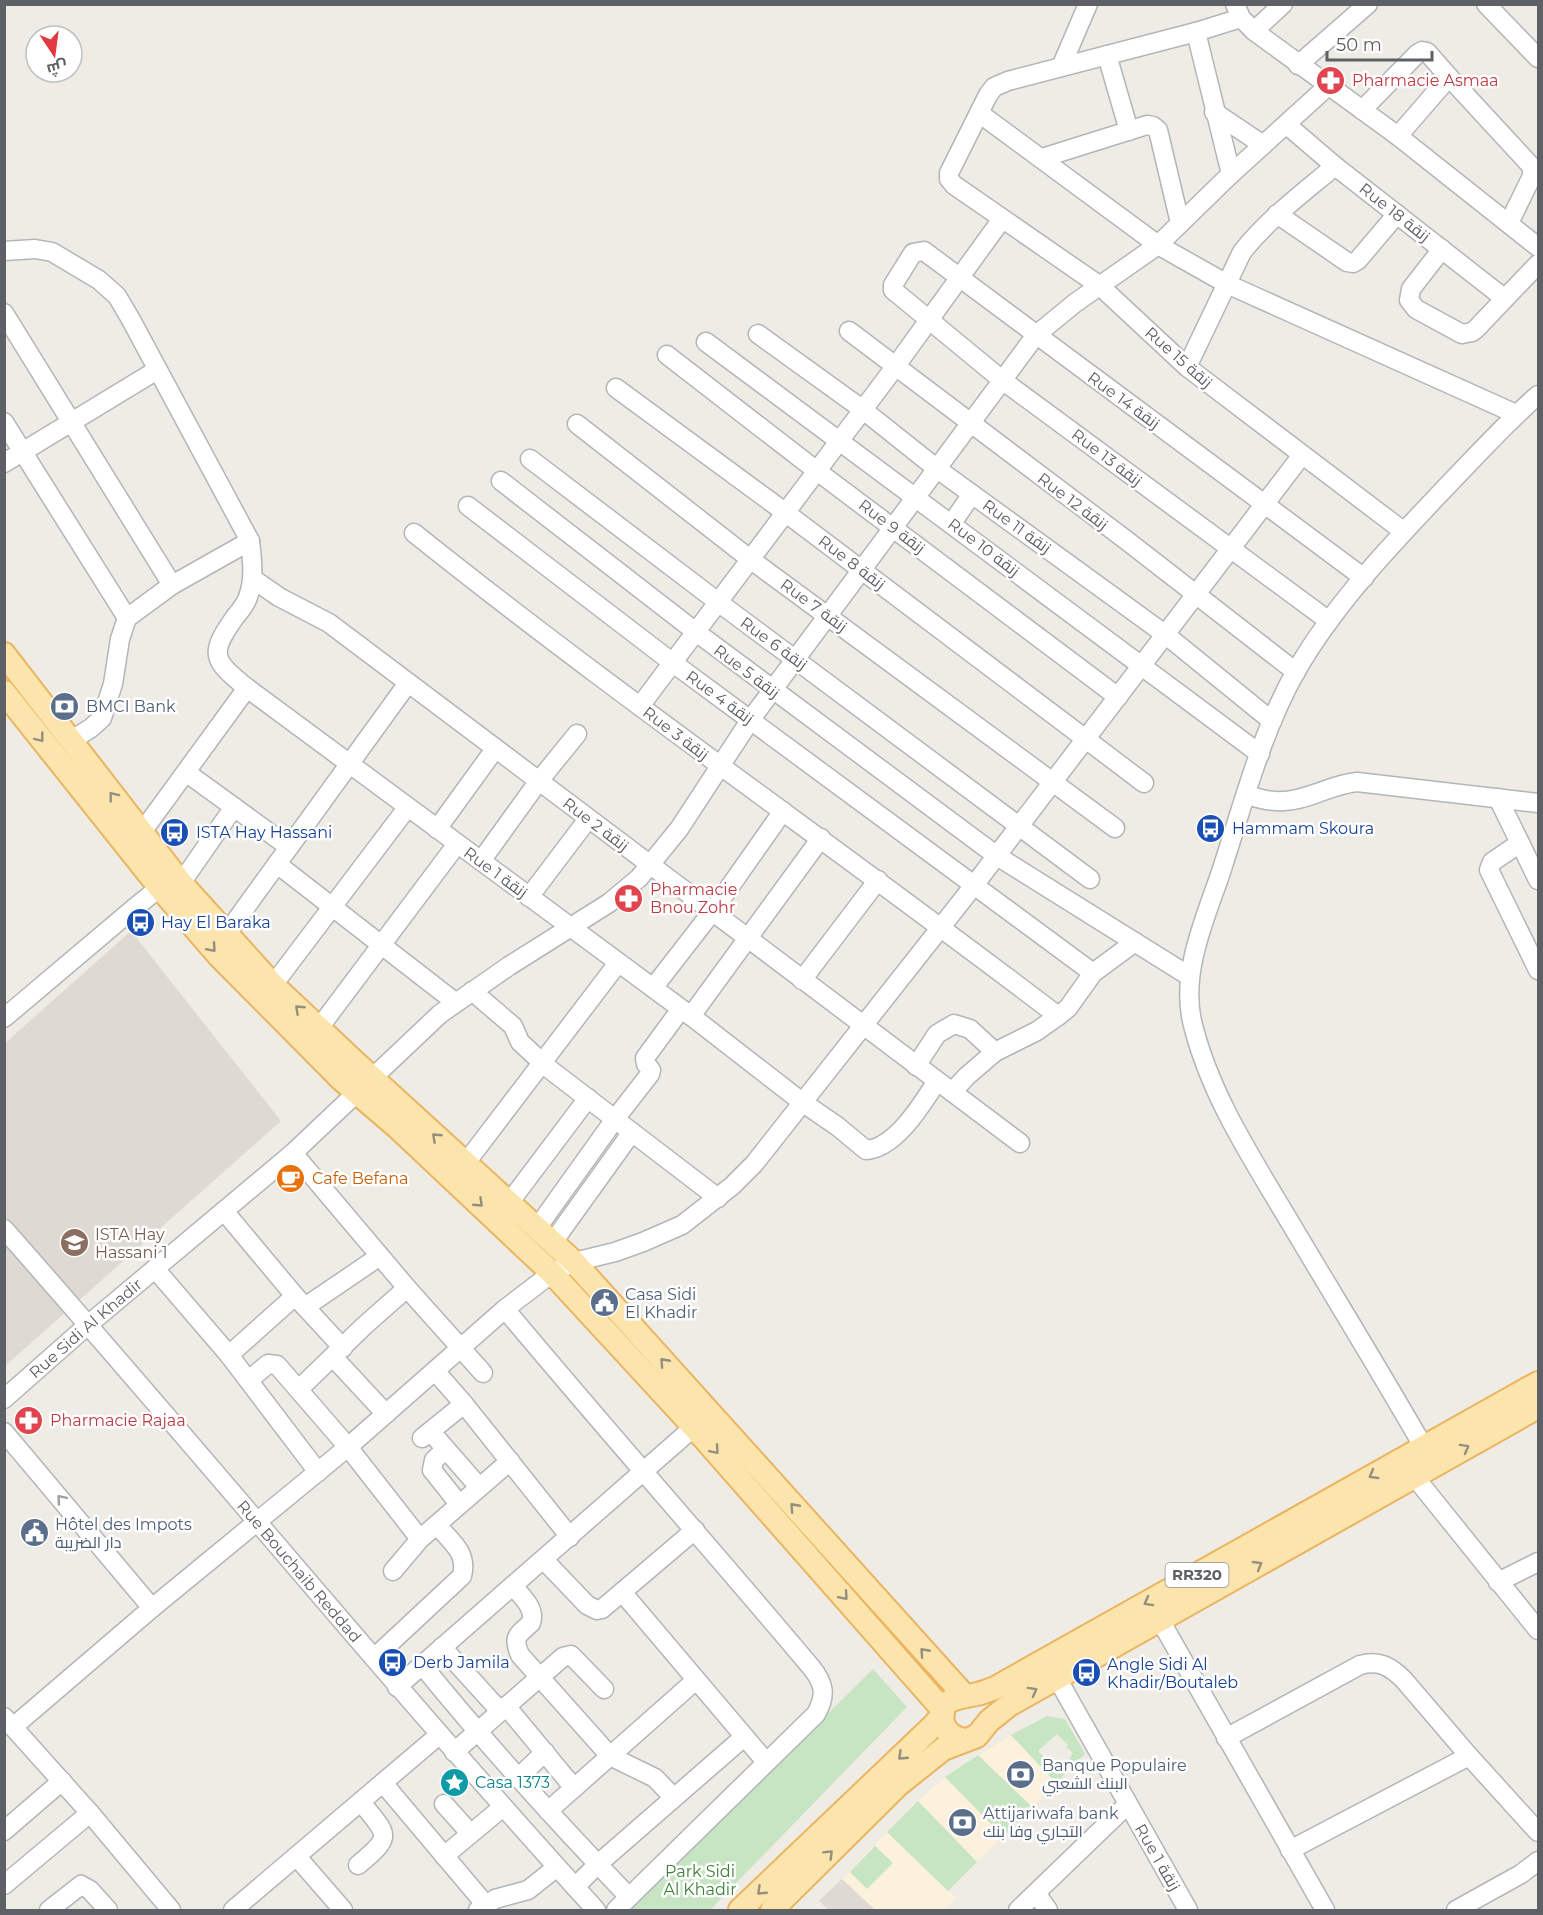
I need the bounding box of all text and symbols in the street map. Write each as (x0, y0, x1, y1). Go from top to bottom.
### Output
north arrow (24, 24, 84, 84)
scale bar (1327, 24, 1432, 62)
text: 50 m (1336, 34, 1382, 56)
text: ش (45, 57, 69, 80)
pharmacy icon: Pharmacie Asmaa (1315, 64, 1347, 96)
place label: Pharmacie Asmaa (1352, 71, 1499, 90)
street label: Rue 18 زنقة (1356, 179, 1434, 246)
street label: Rue 15 زنقة (1141, 323, 1216, 392)
street label: Rue 14 زنقة (1084, 368, 1164, 433)
street label: Rue 13 زنقة (1068, 425, 1146, 490)
street label: Rue 12 زنقة (1034, 469, 1112, 534)
street label: Rue 9 زنقة (855, 495, 929, 557)
street label: Rue 11 زنقة (979, 495, 1055, 558)
street label: Rue 10 زنقة (944, 514, 1023, 580)
street label: Rue 8 زنقة (815, 531, 889, 594)
street label: Rue 7 زنقة (777, 575, 851, 636)
street label: Rue 6 زنقة (737, 613, 811, 674)
street label: Rue 5 زنقة (710, 641, 783, 702)
street label: Rue 4 زنقة (682, 667, 757, 728)
bank icon: BMCI Bank (49, 690, 81, 722)
place label: BMCI Bank (86, 697, 176, 716)
street label: Rue 3 زنقة (639, 703, 712, 764)
one-way arrow (33, 731, 44, 742)
one-way arrow (110, 792, 121, 803)
street label: Rue 2 زنقة (559, 794, 632, 855)
bus stop icon: Hammam Skoura (1195, 812, 1227, 844)
bus stop icon: ISTA Hay Hassani (159, 816, 191, 848)
place label: Hammam Skoura (1232, 819, 1374, 838)
place label: ISTA Hay Hassani (196, 823, 332, 842)
street label: Rue 1 زنقة (460, 843, 531, 902)
place label: Pharmacie Bnou Zohr (650, 880, 737, 917)
pharmacy icon: Pharmacie Bnou Zohr (613, 882, 645, 914)
bus stop icon: Hay El Baraka (124, 906, 156, 938)
place label: Hay El Baraka (161, 913, 271, 932)
one-way arrow (205, 941, 216, 952)
one-way arrow (296, 1005, 306, 1016)
one-way arrow (432, 1133, 442, 1144)
cafe icon: Cafe Befana (275, 1162, 307, 1194)
place label: Cafe Befana (312, 1169, 409, 1188)
one-way arrow (472, 1196, 483, 1207)
place label: ISTA Hay Hassani 1 (95, 1225, 168, 1262)
school or university icon: ISTA Hay Hassani 1 (58, 1227, 90, 1259)
street label: Rue Sidi Al Khadir (25, 1275, 146, 1382)
place label: Casa Sidi El Khadir (625, 1285, 697, 1322)
public building icon: Casa Sidi El Khadir (588, 1287, 620, 1319)
one-way arrow (660, 1358, 671, 1369)
pharmacy icon: Pharmacie Rajaa (13, 1404, 45, 1436)
place label: Pharmacie Rajaa (50, 1411, 186, 1430)
one-way arrow (708, 1443, 719, 1454)
one-way arrow (1459, 1444, 1469, 1455)
one-way arrow (1368, 1468, 1379, 1479)
one-way arrow (57, 1495, 68, 1506)
street label: Rue Bouchaib Reddad (233, 1497, 365, 1646)
one-way arrow (790, 1503, 801, 1514)
place label: Hôtel des Impots دار الضريبة (55, 1515, 192, 1552)
public building icon: Hôtel des Impots دار الضريبة (18, 1517, 50, 1549)
one-way arrow (1252, 1561, 1262, 1572)
road number: RR320 (1166, 1563, 1228, 1587)
one-way arrow (837, 1590, 848, 1600)
one-way arrow (1144, 1595, 1154, 1606)
bus stop icon: Derb Jamila (376, 1646, 408, 1678)
one-way arrow (920, 1649, 931, 1659)
place label: Derb Jamila (413, 1653, 510, 1672)
place label: Angle Sidi Al Khadir/Boutaleb (1107, 1655, 1238, 1692)
bus stop icon: Angle Sidi Al Khadir/Boutaleb (1070, 1657, 1102, 1689)
one-way arrow (1027, 1687, 1037, 1699)
one-way arrow (898, 1748, 909, 1759)
place label: Banque Populaire البنك الشعبي (1042, 1756, 1187, 1797)
bank icon: Banque Populaire البنك الشعبي (1005, 1758, 1037, 1790)
place icon: Casa 1373 (438, 1766, 470, 1798)
place label: Casa 1373 (475, 1773, 550, 1792)
place label: Attijariwafa bank التجاري وفا بنك (983, 1804, 1119, 1845)
bank icon: Attijariwafa bank التجاري وفا بنك (946, 1806, 978, 1838)
street label: Rue 1 زنقة (1131, 1820, 1184, 1894)
one-way arrow (821, 1851, 832, 1862)
park label: Park Sidi Al Khadir (663, 1862, 737, 1899)
one-way arrow (757, 1883, 768, 1894)

